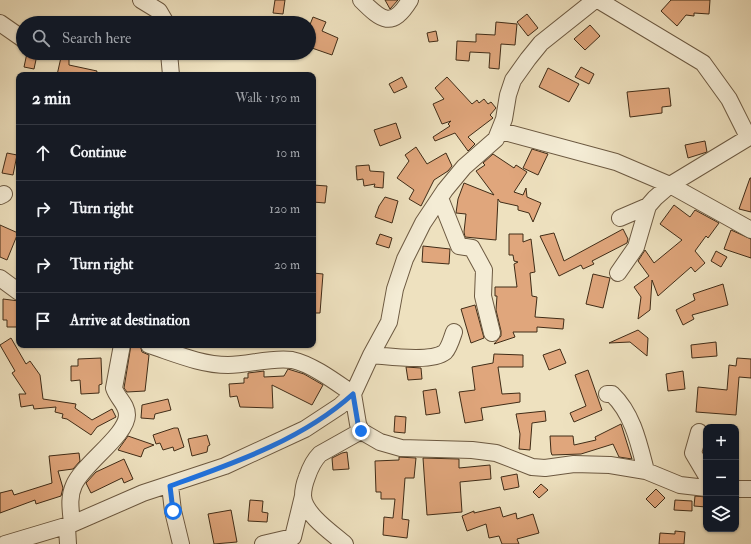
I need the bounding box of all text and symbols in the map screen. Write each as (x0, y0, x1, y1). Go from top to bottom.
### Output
search box (16, 16, 316, 60)
icon: search (30, 27, 52, 49)
text: Search here (62, 29, 131, 48)
text: 2 min (32, 88, 71, 109)
text: Walk · 150 m (235, 90, 300, 106)
icon: ahead (32, 142, 54, 164)
text: Continue (70, 143, 126, 162)
text: 10 m (276, 145, 300, 161)
icon: right (32, 198, 54, 220)
text: Turn right (70, 199, 133, 218)
text: 120 m (269, 201, 300, 217)
icon: right (32, 254, 54, 276)
text: Turn right (70, 255, 133, 274)
text: 20 m (274, 257, 300, 273)
icon: arrive (32, 310, 54, 332)
text: Arrive at destination (70, 311, 190, 330)
route end (352, 422, 370, 440)
map controls (703, 424, 739, 532)
button: + (703, 424, 739, 460)
button: − (703, 460, 739, 496)
button: layers (703, 496, 739, 532)
route start (164, 502, 182, 520)

